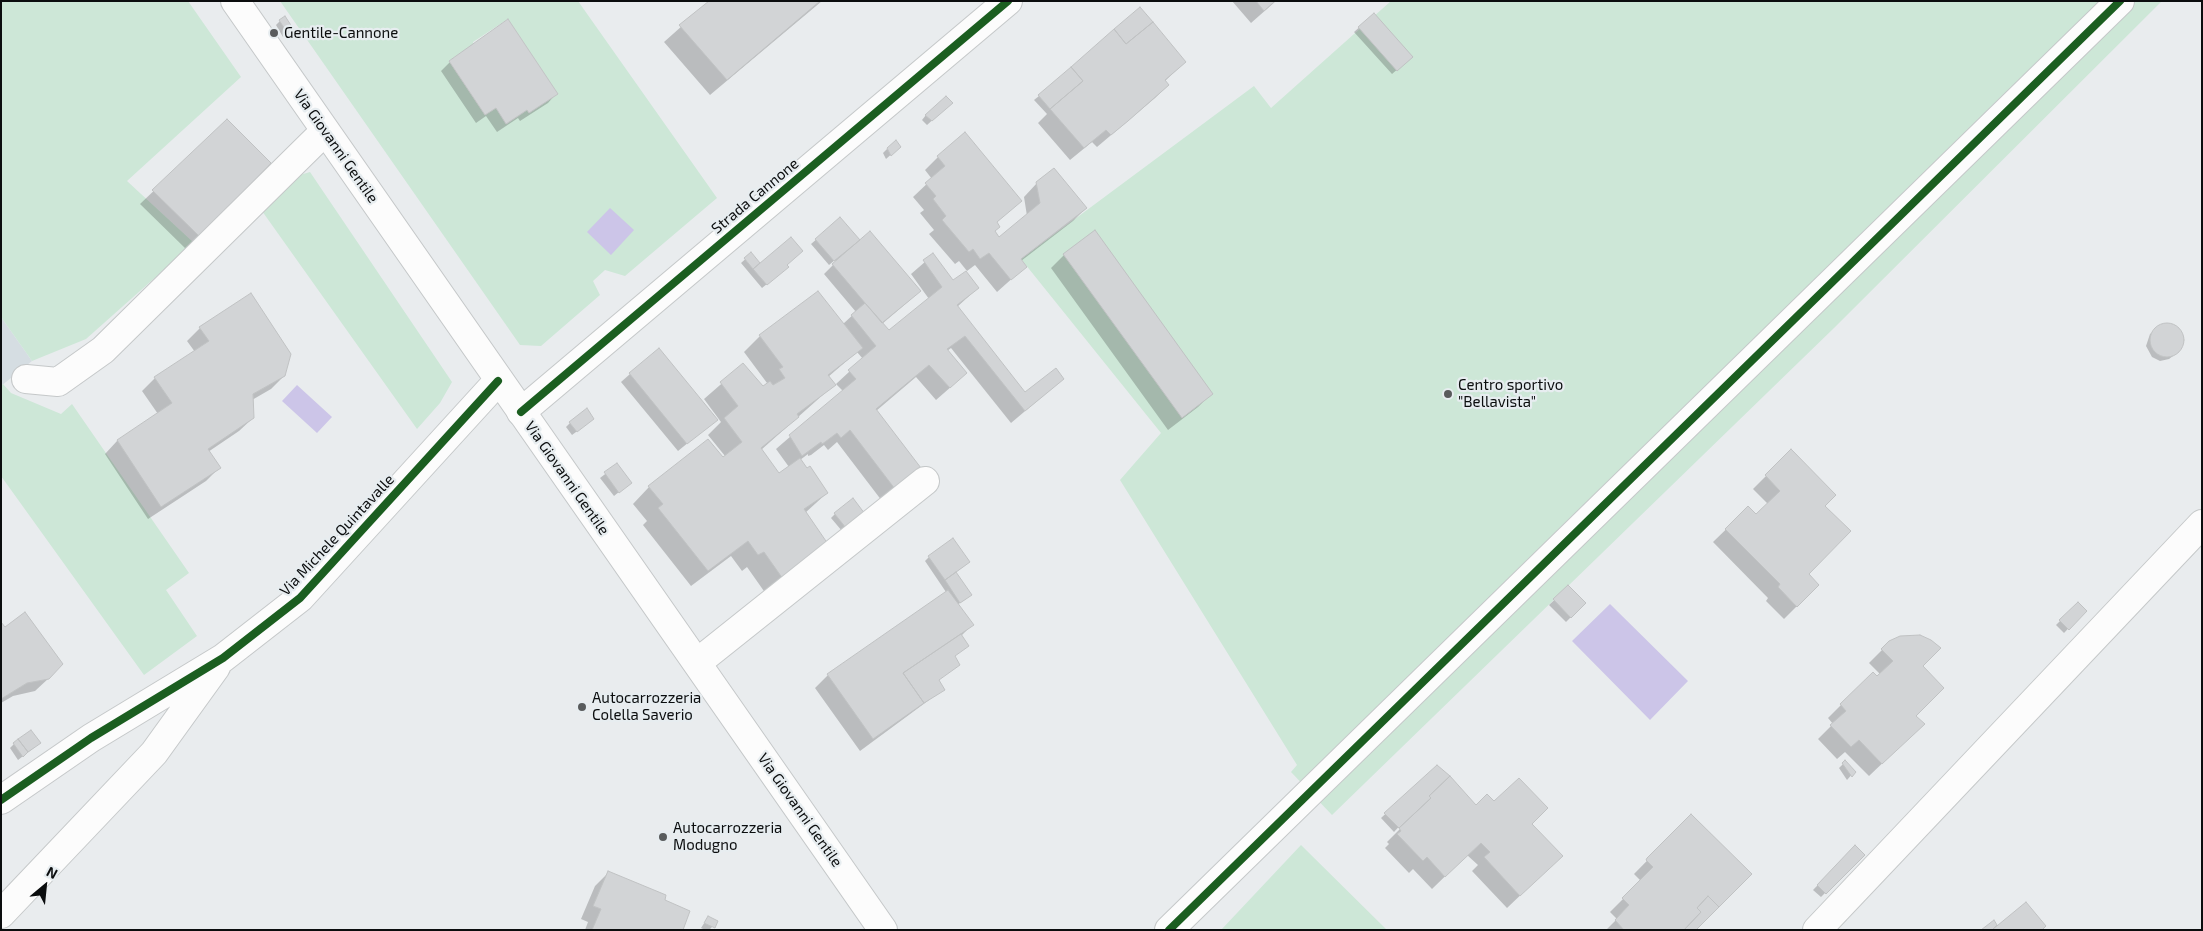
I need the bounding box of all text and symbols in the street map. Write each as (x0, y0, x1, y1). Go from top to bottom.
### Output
place label: Gentile-Cannone (284, 24, 398, 42)
marker: Gentile-Cannone (268, 27, 280, 39)
street label: Via Giovanni Gentile (290, 86, 382, 206)
street label: Strada Cannone (708, 154, 802, 238)
place label: Centro sportivo "Bellavista" (1458, 376, 1563, 411)
marker: Centro sportivo "Bellavista" (1442, 388, 1454, 400)
street label: Via Giovanni Gentile (521, 418, 613, 538)
street label: Via Michele Quintavalle (276, 471, 398, 599)
place label: Autocarrozzeria Colella Saverio (592, 689, 701, 724)
marker: Autocarrozzeria Colella Saverio (576, 701, 588, 713)
street label: Via Giovanni Gentile (754, 750, 846, 870)
place label: Autocarrozzeria Modugno (673, 819, 782, 854)
marker: Autocarrozzeria Modugno (657, 831, 669, 843)
north arrow (20, 861, 70, 911)
text: N (44, 862, 61, 882)

